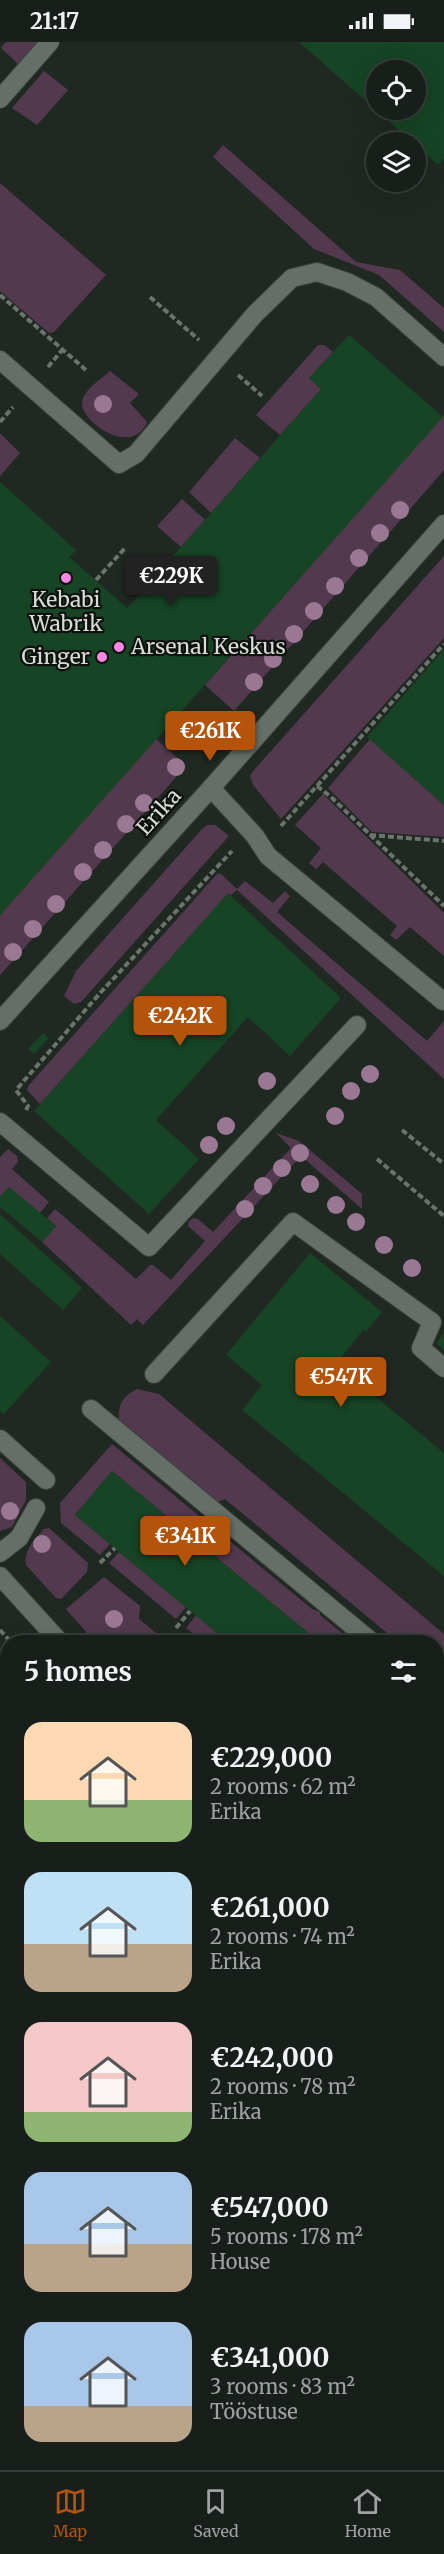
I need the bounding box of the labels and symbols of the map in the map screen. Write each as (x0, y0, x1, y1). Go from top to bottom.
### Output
pin: €229K (129, 556, 213, 607)
marker: Kebabi Wabrik (59, 571, 73, 585)
place label: Kebabi Wabrik (28, 586, 103, 637)
place label: Arsenal Keskus (130, 633, 286, 660)
marker: Arsenal Keskus (112, 640, 126, 654)
place label: Ginger (22, 643, 90, 670)
marker: Ginger (95, 650, 109, 664)
pin: €261K (168, 711, 252, 762)
street label: Erika (130, 783, 187, 841)
pin: €242K (138, 996, 222, 1047)
pin: €547K (299, 1357, 383, 1408)
pin: €341K (143, 1516, 227, 1567)

